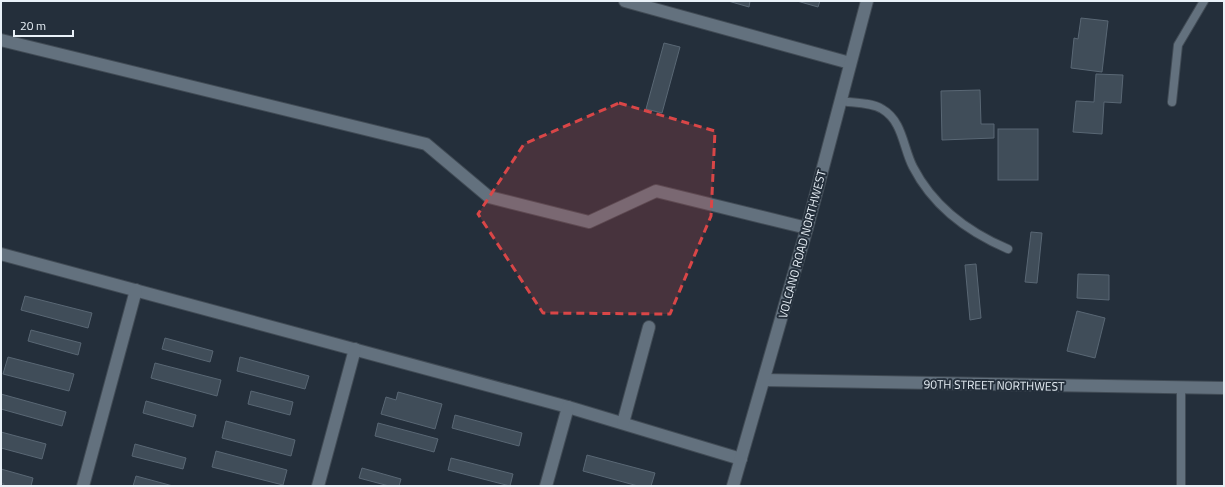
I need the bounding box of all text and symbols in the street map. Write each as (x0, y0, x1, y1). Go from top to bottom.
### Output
scale bar (14, 12, 73, 38)
text: 20 m (20, 16, 46, 35)
street label: VOLCANO ROAD NORTHWEST (773, 167, 831, 320)
street label: 90TH STREET NORTHWEST (923, 374, 1065, 396)

